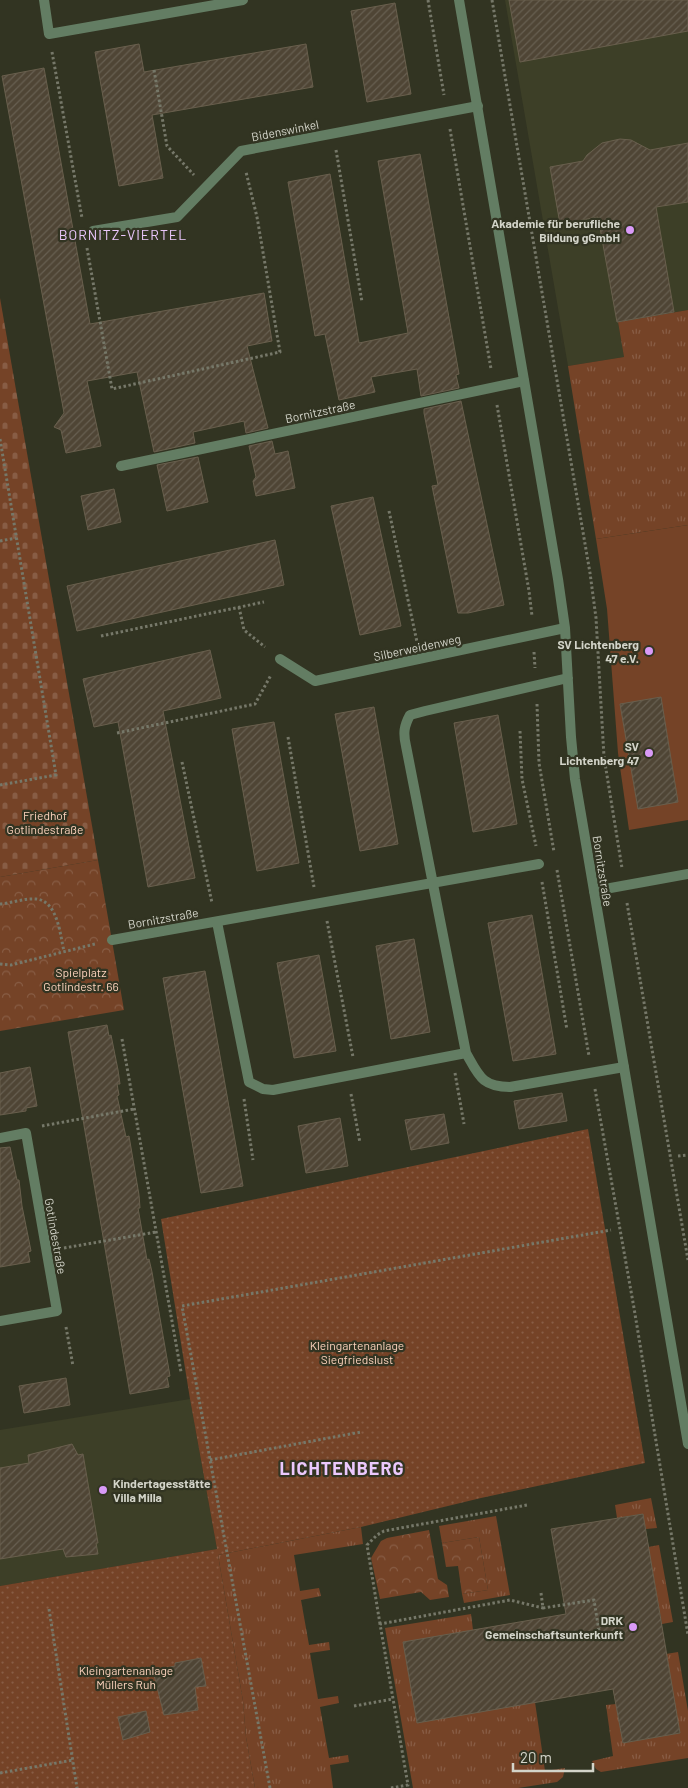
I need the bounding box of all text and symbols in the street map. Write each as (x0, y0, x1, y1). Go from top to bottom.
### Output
street label: Bidenswinkel (250, 117, 320, 143)
place label: Akademie für berufliche Bildung gGmbH (491, 216, 620, 244)
marker: Akademie für berufliche Bildung gGmbH (624, 224, 636, 236)
district label: BORNITZ-VIERTEL (59, 226, 187, 243)
street label: Bornitzstraße (284, 397, 356, 425)
street label: Silberweidenweg (372, 631, 462, 663)
place label: SV Lichtenberg 47 e.V. (557, 637, 639, 665)
marker: SV Lichtenberg 47 e.V. (643, 645, 655, 657)
place label: SV Lichtenberg 47 (559, 739, 640, 767)
marker: SV Lichtenberg 47 (643, 747, 655, 759)
park label: Friedhof Gotlindestraße (7, 808, 83, 836)
street label: Bornitzstraße (591, 835, 615, 907)
street label: Bornitzstraße (127, 905, 199, 931)
park label: Spielplatz Gotlindestr. 66 (43, 965, 119, 993)
street label: Gotlindestraße (42, 1197, 70, 1275)
park label: Kleingartenanlage Siegfriedslust (310, 1338, 404, 1366)
district label: LICHTENBERG (280, 1457, 404, 1479)
place label: Kindertagesstätte Villa Milla (113, 1476, 211, 1504)
marker: Kindertagesstätte Villa Milla (97, 1484, 109, 1496)
place label: DRK Gemeinschaftsunterkunft (485, 1613, 623, 1641)
marker: DRK Gemeinschaftsunterkunft (627, 1621, 639, 1633)
park label: Kleingartenanlage Müllers Ruh (79, 1663, 173, 1691)
scale bar (513, 1740, 593, 1772)
text: 20 m (520, 1748, 552, 1766)

